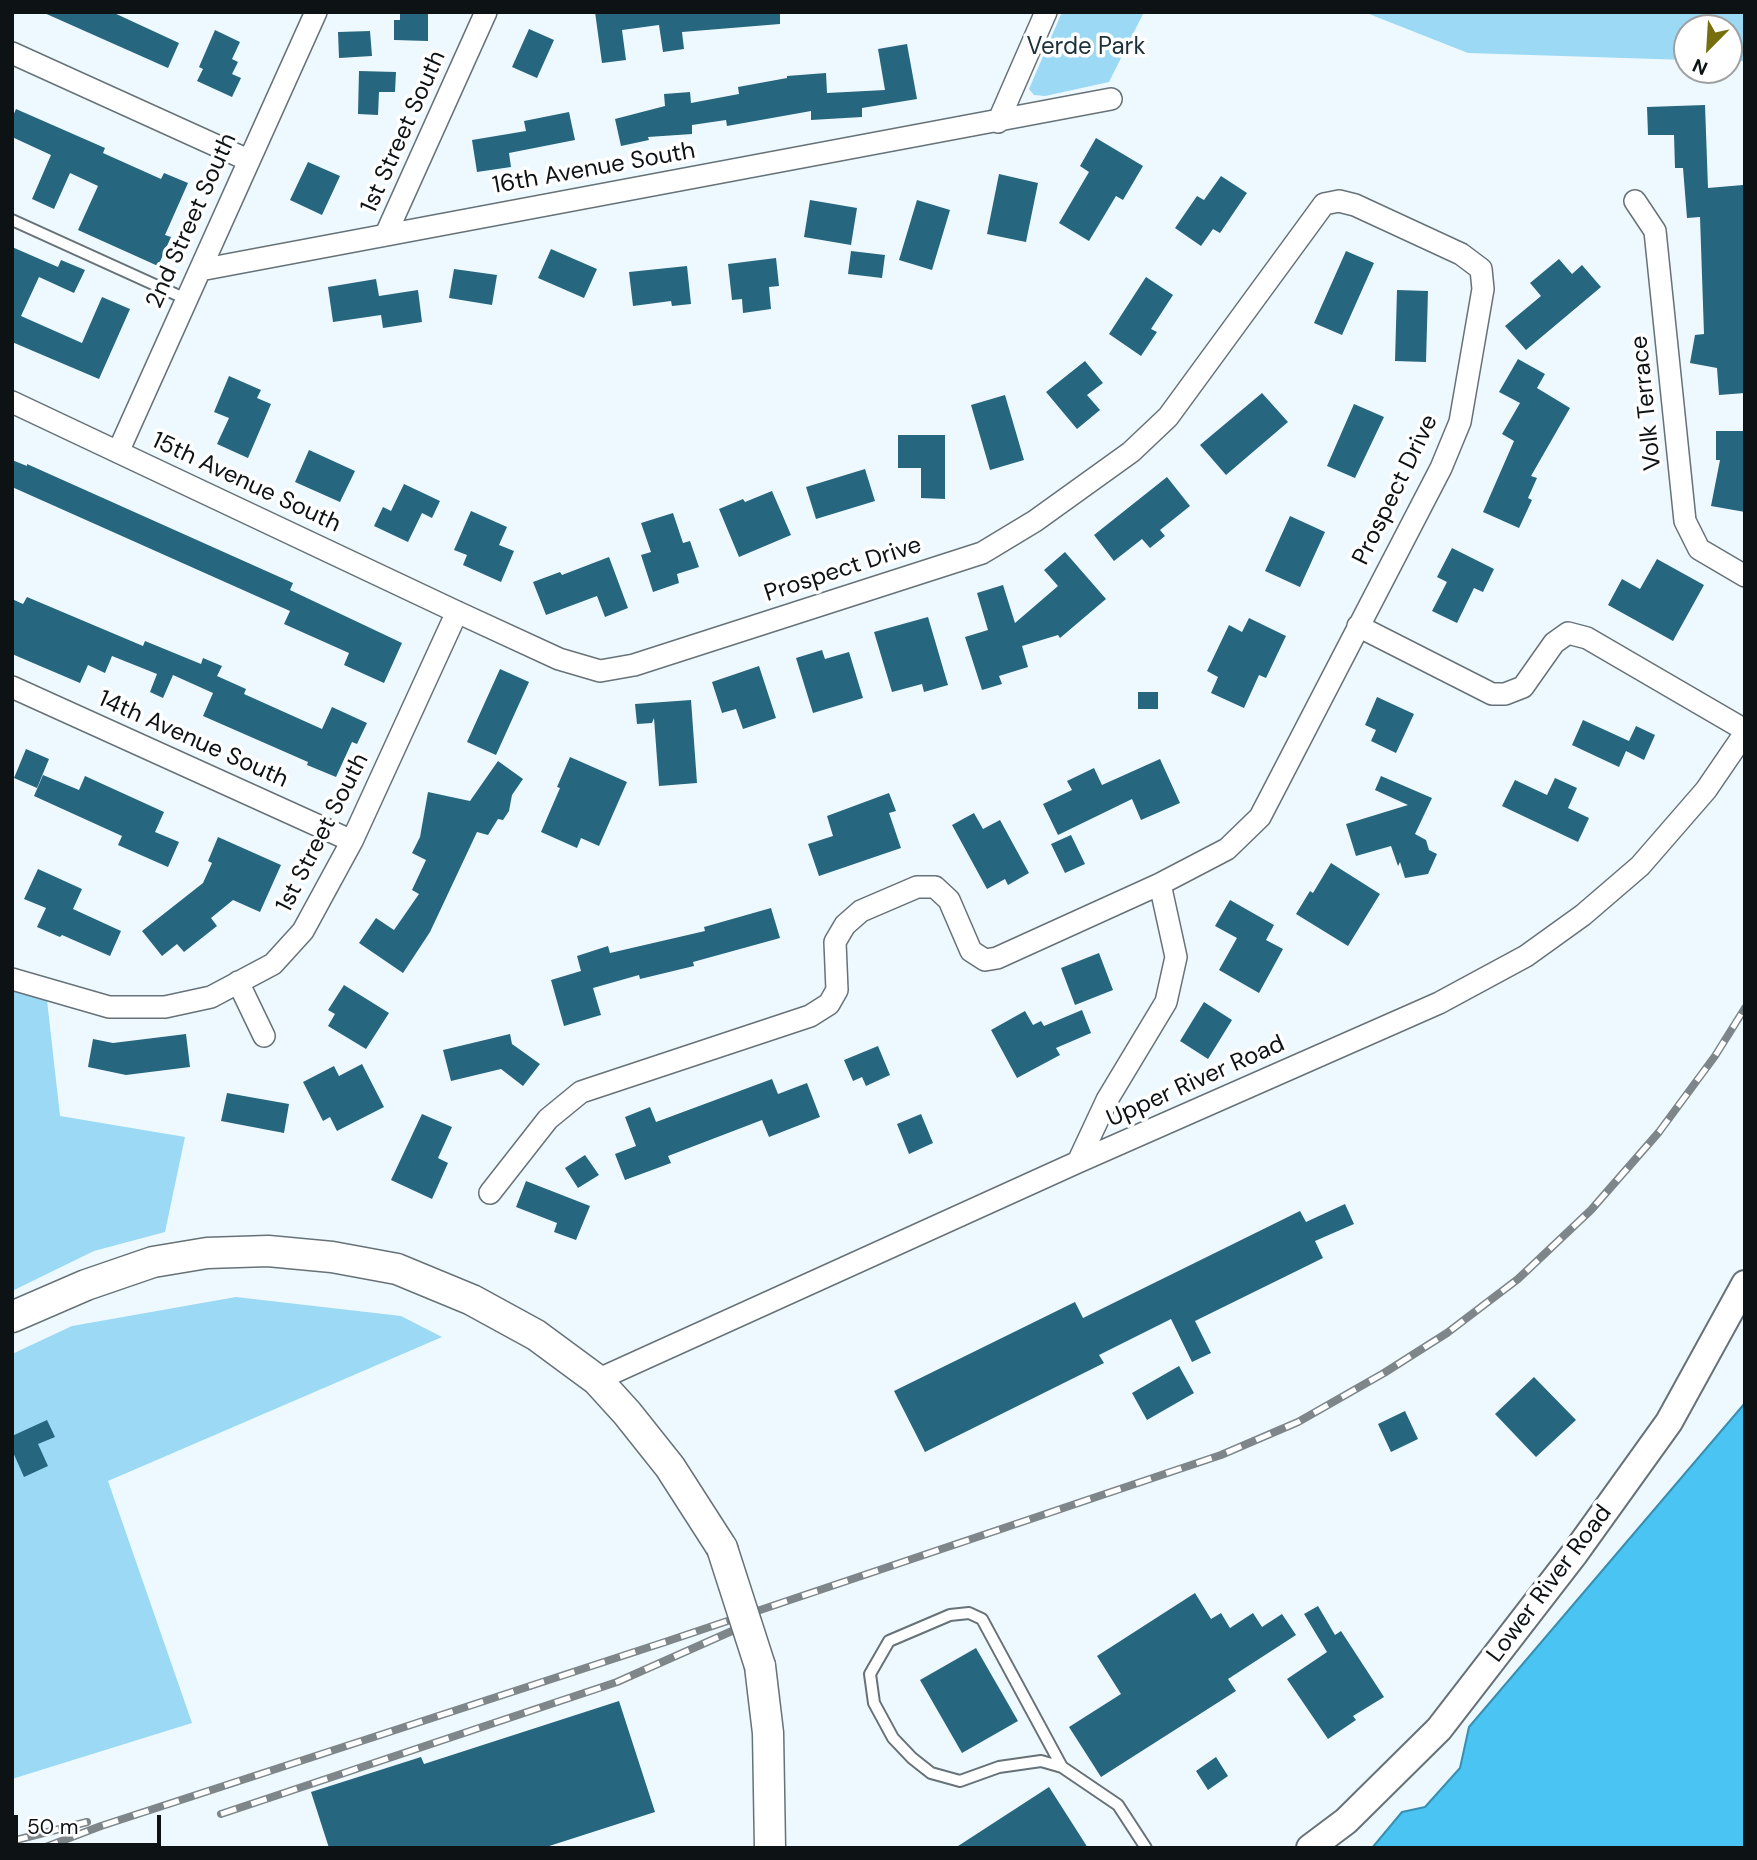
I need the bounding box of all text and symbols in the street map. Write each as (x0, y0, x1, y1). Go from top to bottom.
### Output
north arrow (1673, 14, 1743, 84)
park label: Verde Park (1026, 34, 1146, 62)
street label: 1st Street South (355, 47, 453, 217)
text: N (1689, 53, 1711, 81)
street label: 2nd Street South (141, 129, 243, 313)
street label: 16th Avenue South (490, 137, 698, 201)
street label: Volk Terrace (1626, 334, 1668, 472)
street label: Prospect Drive (1347, 410, 1445, 570)
street label: 15th Avenue South (147, 427, 345, 539)
street label: Prospect Drive (761, 531, 925, 609)
street label: 14th Avenue South (94, 685, 292, 795)
street label: 1st Street South (271, 749, 375, 917)
street label: Upper River Road (1103, 1030, 1289, 1134)
street label: Lower River Road (1481, 1500, 1619, 1668)
scale bar (18, 1800, 164, 1844)
text: 50 m (27, 1813, 78, 1841)

